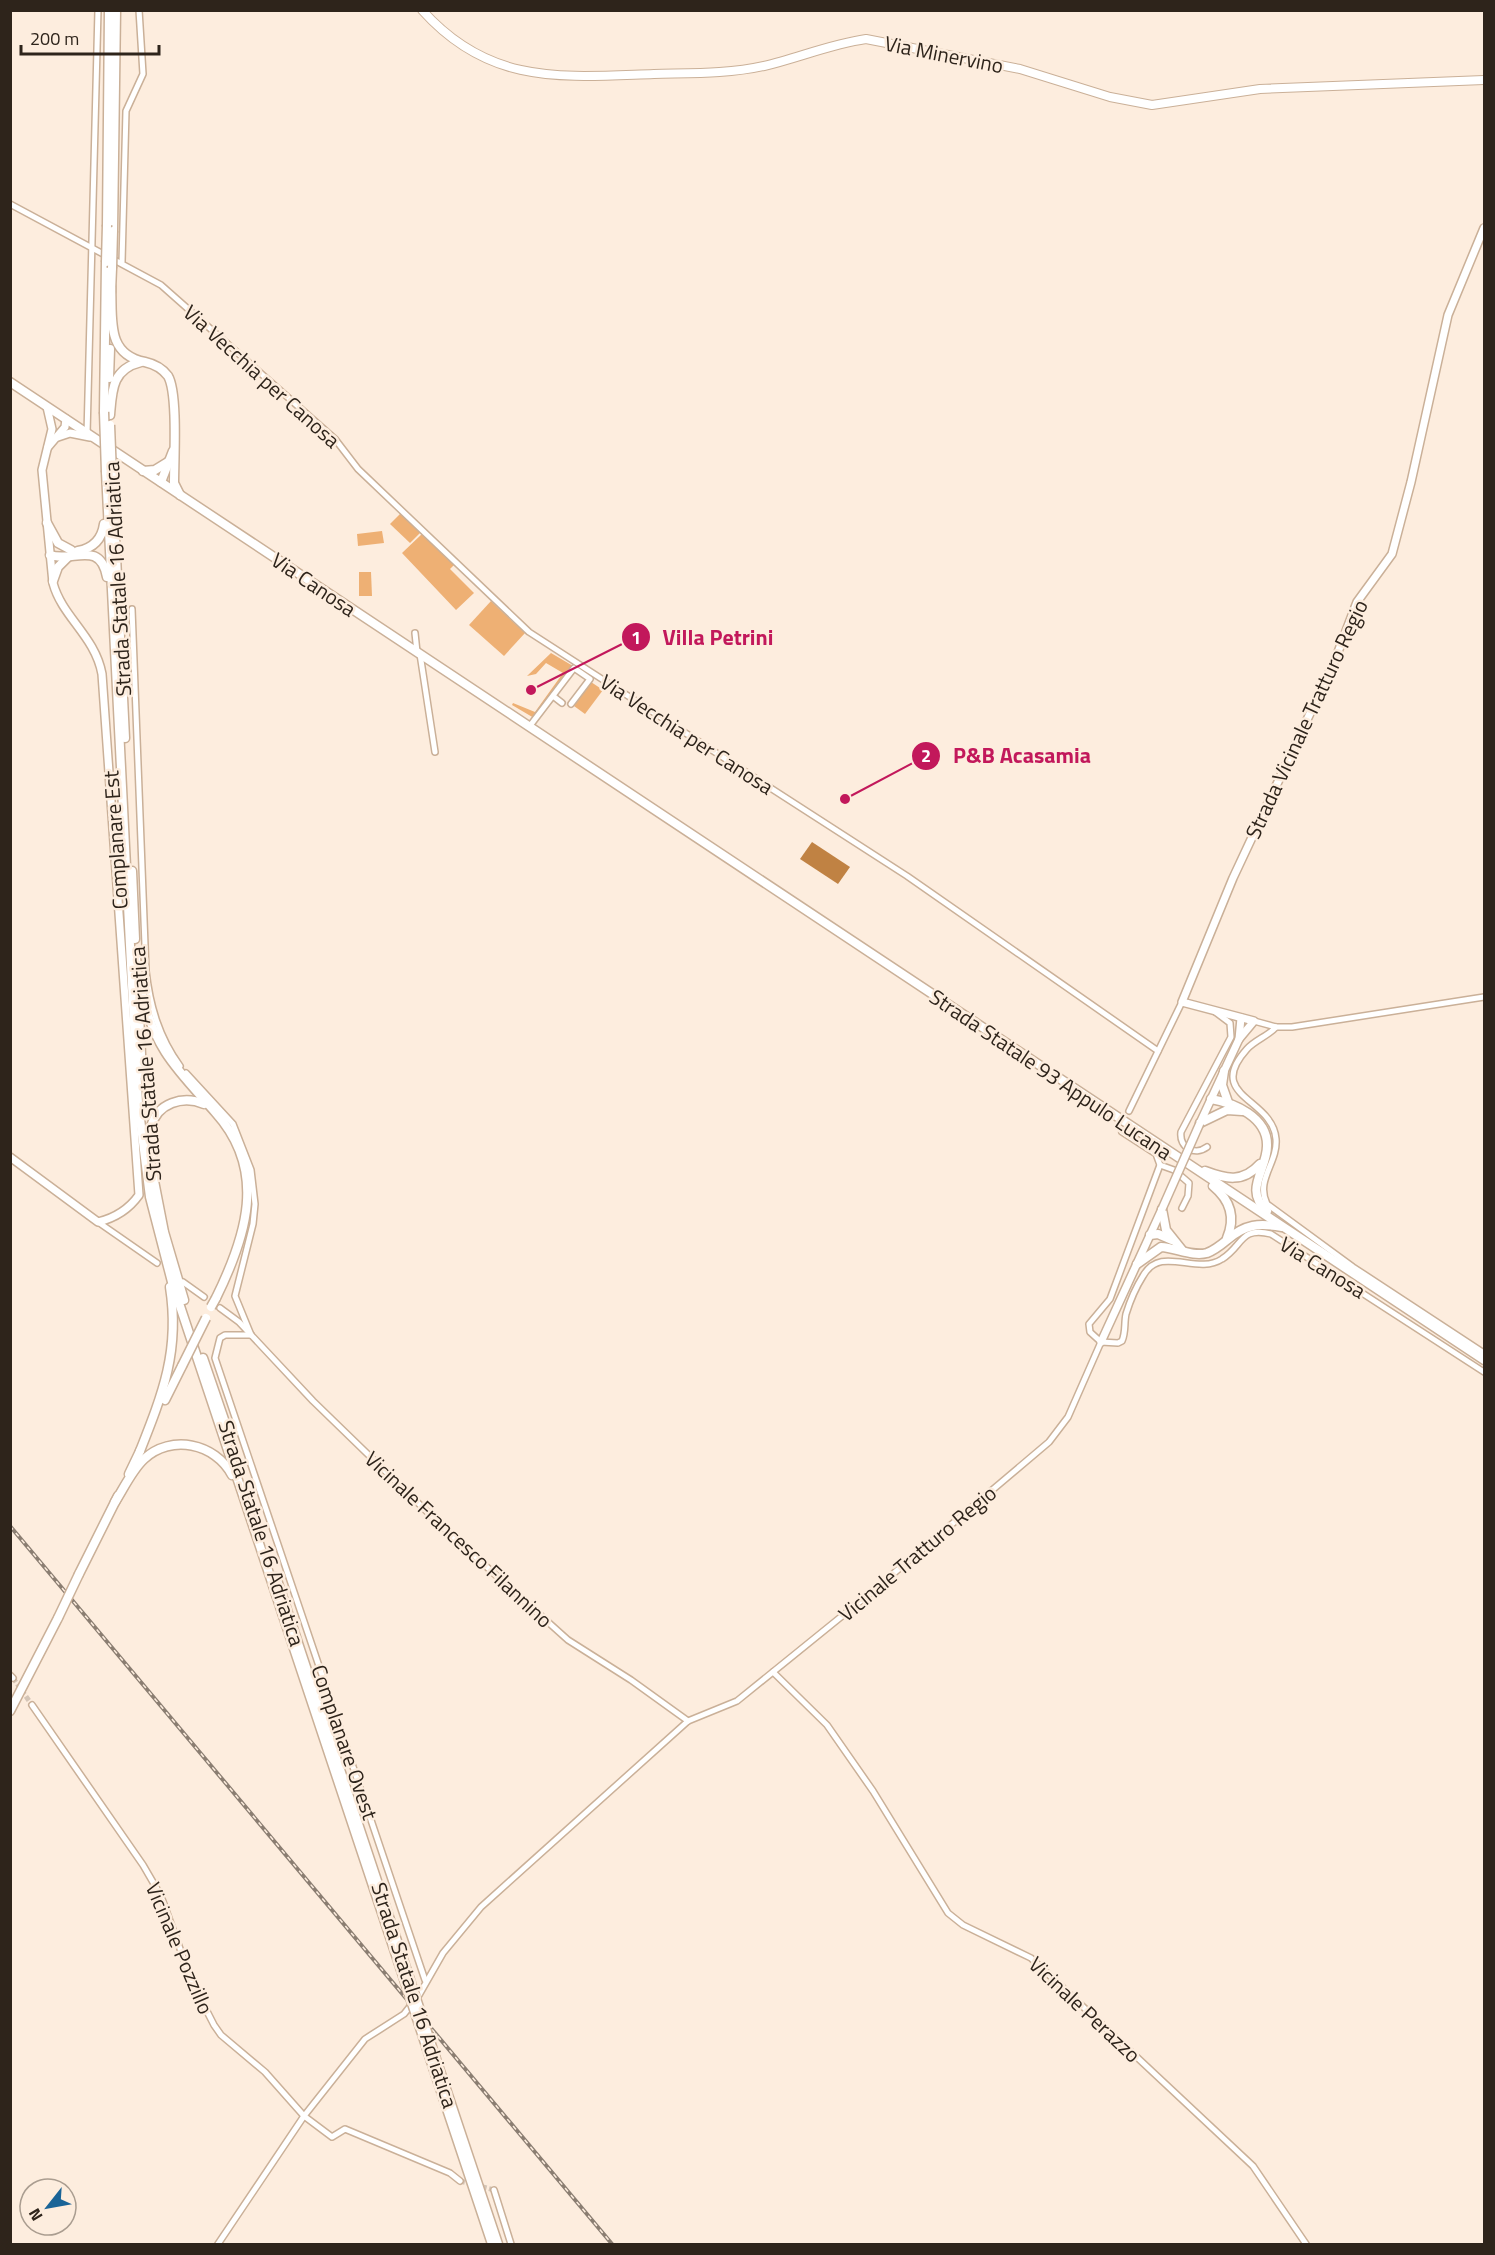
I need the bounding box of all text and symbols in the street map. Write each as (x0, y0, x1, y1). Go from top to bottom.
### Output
scale bar (21, 18, 159, 56)
text: 200 m (30, 25, 79, 52)
street label: Via Minervino (882, 27, 1006, 81)
street label: Via Vecchia per Canosa (176, 297, 348, 456)
street label: Strada Statale 16 Adriatica (95, 460, 139, 697)
street label: Via Canosa (265, 544, 363, 625)
street label: Strada Vicinale Tratturo Regio (1236, 594, 1376, 844)
callout: Villa Petrini (621, 617, 786, 657)
text: Villa Petrini (663, 620, 773, 654)
text: 1 (631, 624, 641, 651)
street label: Via Vecchia per Canosa (594, 666, 781, 803)
callout: P&B Acasamia (911, 736, 1103, 776)
text: P&B Acasamia (953, 738, 1091, 772)
text: 2 (921, 742, 931, 769)
street label: Complanare Est (94, 769, 136, 911)
street label: Strada Statale 16 Adriatica (121, 945, 169, 1182)
street label: Strada Statale 93 Appulo Lucana (923, 981, 1179, 1168)
street label: Via Canosa (1274, 1228, 1373, 1306)
street label: Strada Statale 16 Adriatica (210, 1416, 314, 1650)
street label: Vicinale Francesco Filannino (358, 1443, 560, 1635)
street label: Vicinale Tratturo Regio (831, 1477, 1003, 1629)
street label: Complanare Ovest (304, 1660, 387, 1824)
street label: Vicinale Pozzillo (138, 1877, 222, 2019)
street label: Strada Statale 16 Adriatica (363, 1878, 467, 2112)
street label: Vicinale Perazzo (1022, 1948, 1148, 2070)
north arrow (18, 2177, 78, 2237)
text: N (22, 2204, 48, 2226)

